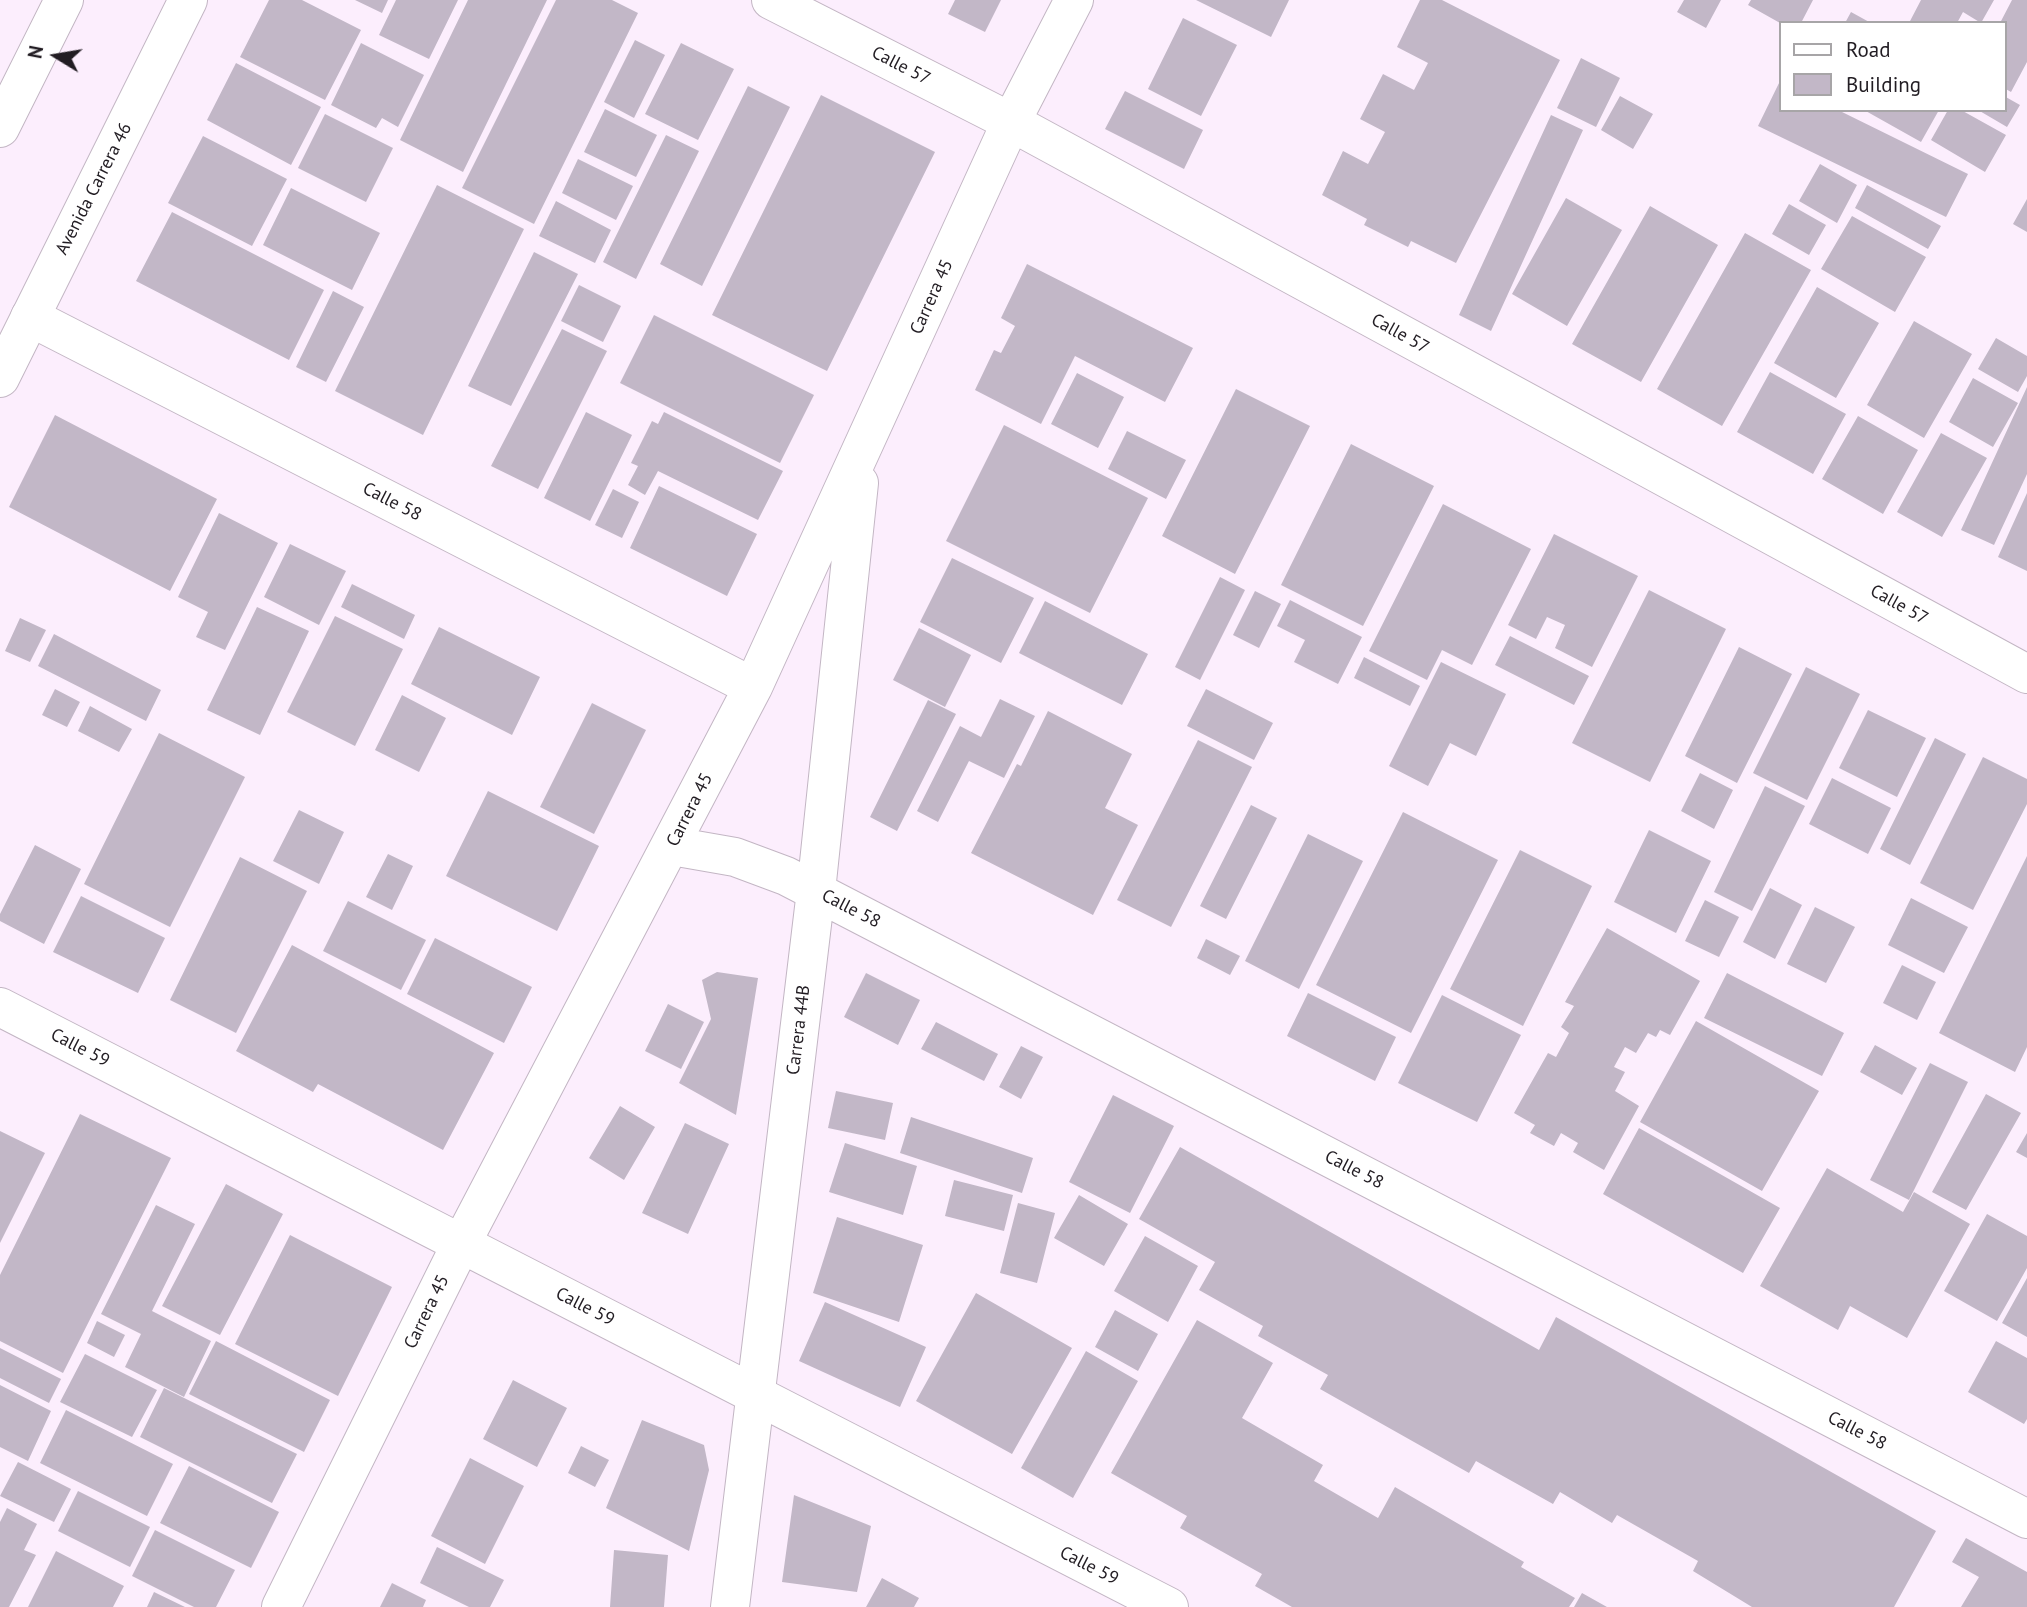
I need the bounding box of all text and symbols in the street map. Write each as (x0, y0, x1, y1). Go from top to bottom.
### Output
north arrow (21, 21, 91, 91)
legend (1778, 21, 2006, 112)
text: Road (1846, 36, 1890, 63)
street label: Calle 57 (868, 42, 934, 90)
text: N (22, 44, 48, 60)
text: Building (1846, 71, 1921, 98)
street label: Avenida Carrera 46 (51, 119, 137, 259)
street label: Carrera 45 (906, 256, 958, 338)
street label: Calle 57 (1367, 309, 1433, 359)
street label: Calle 58 (359, 478, 425, 526)
street label: Calle 57 (1866, 580, 1932, 630)
street label: Carrera 45 (662, 770, 718, 850)
street label: Calle 58 (818, 885, 884, 933)
street label: Carrera 44B (783, 984, 815, 1076)
street label: Calle 59 (47, 1024, 113, 1072)
street label: Calle 58 (1321, 1146, 1387, 1194)
street label: Carrera 45 (400, 1271, 454, 1353)
street label: Calle 59 (552, 1283, 618, 1331)
street label: Calle 58 (1824, 1407, 1890, 1455)
street label: Calle 59 (1056, 1542, 1122, 1590)

